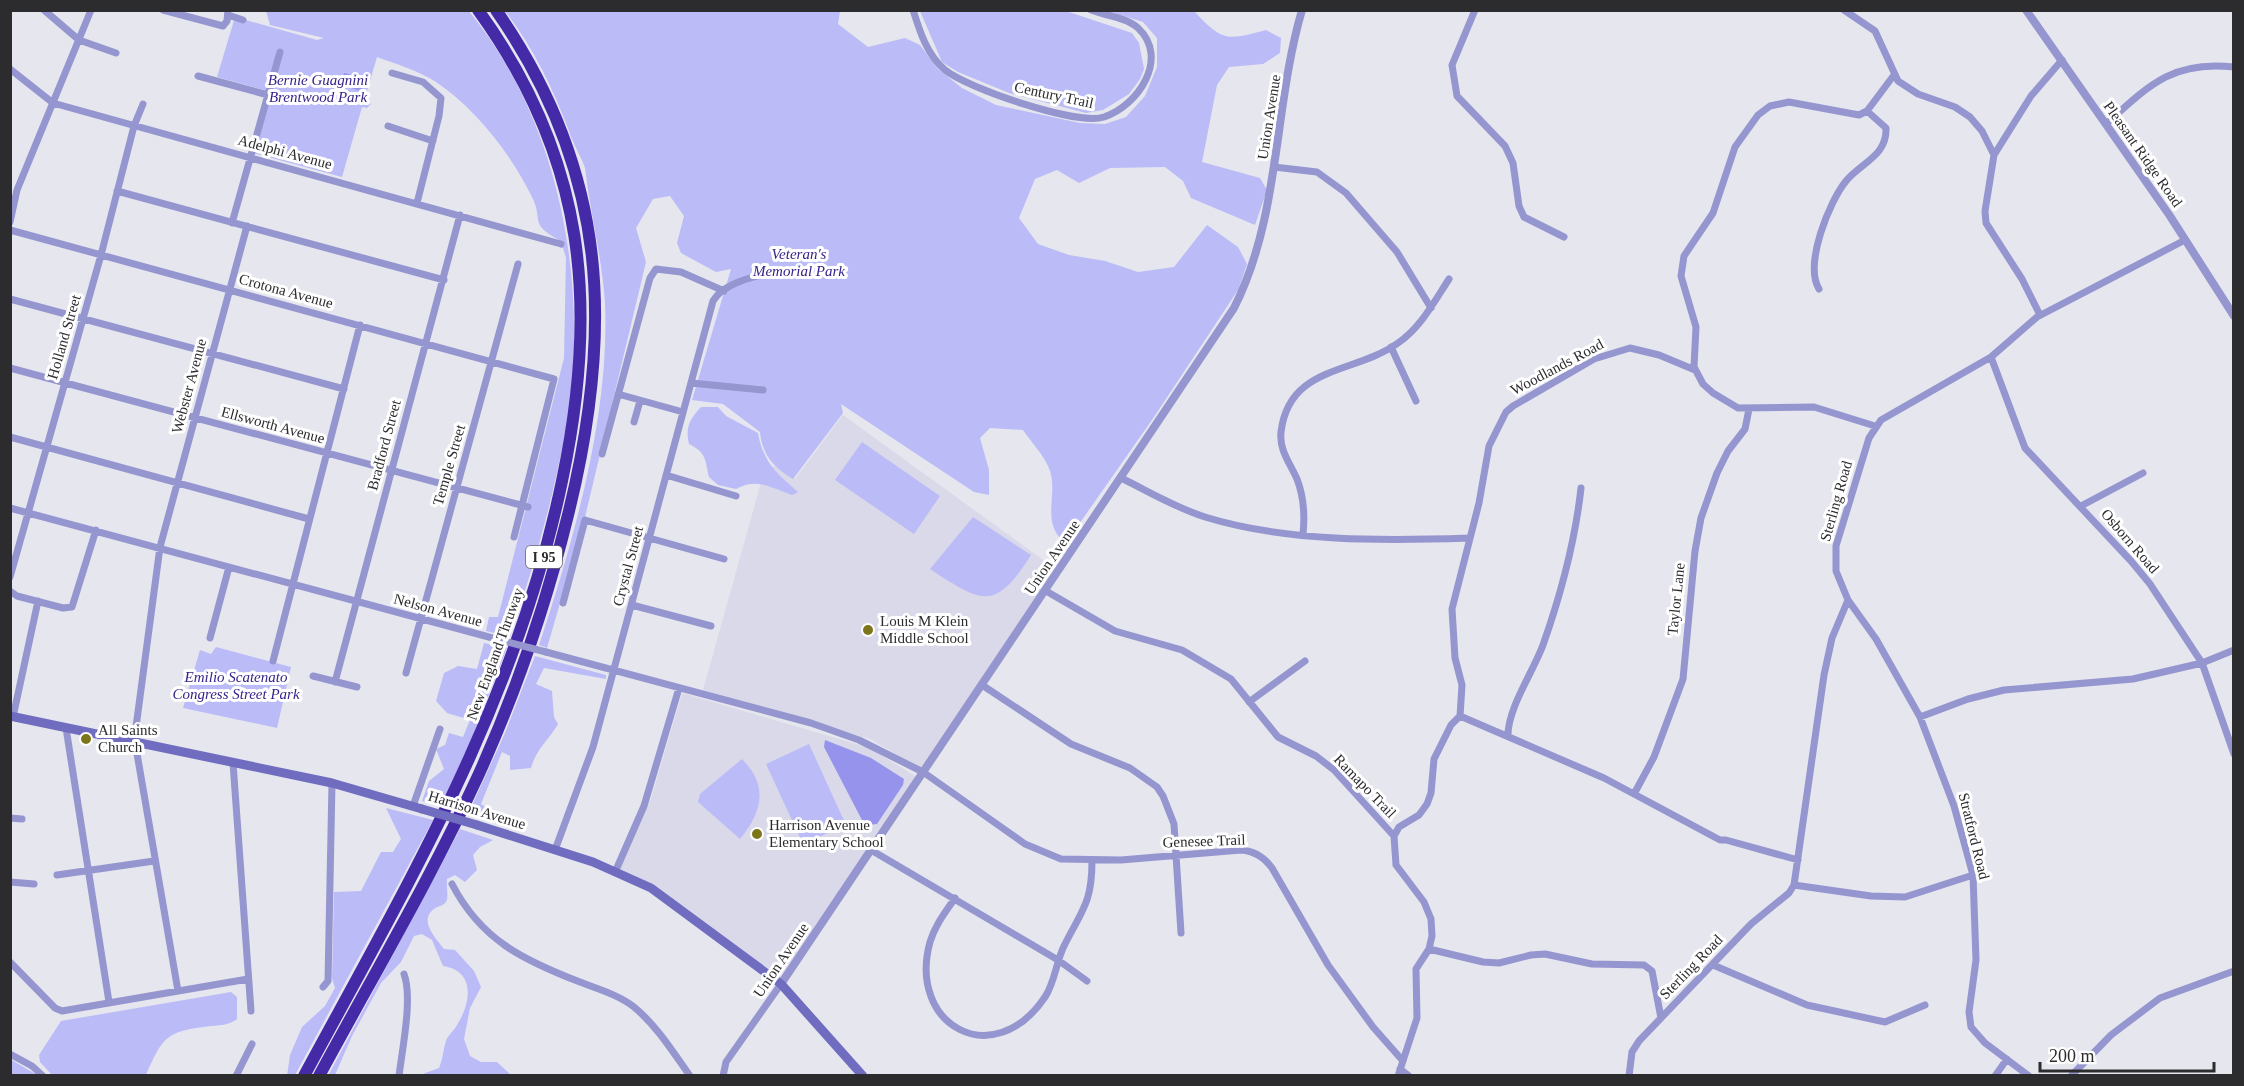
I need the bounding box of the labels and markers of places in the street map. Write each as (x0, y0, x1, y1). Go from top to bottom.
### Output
place label: Louis M Klein Middle School (880, 613, 969, 646)
marker: Louis M Klein Middle School (861, 623, 875, 637)
place label: All Saints Church (98, 722, 158, 755)
marker: All Saints Church (79, 732, 93, 746)
place label: Harrison Avenue Elementary School (769, 817, 884, 850)
marker: Harrison Avenue Elementary School (750, 827, 764, 841)

